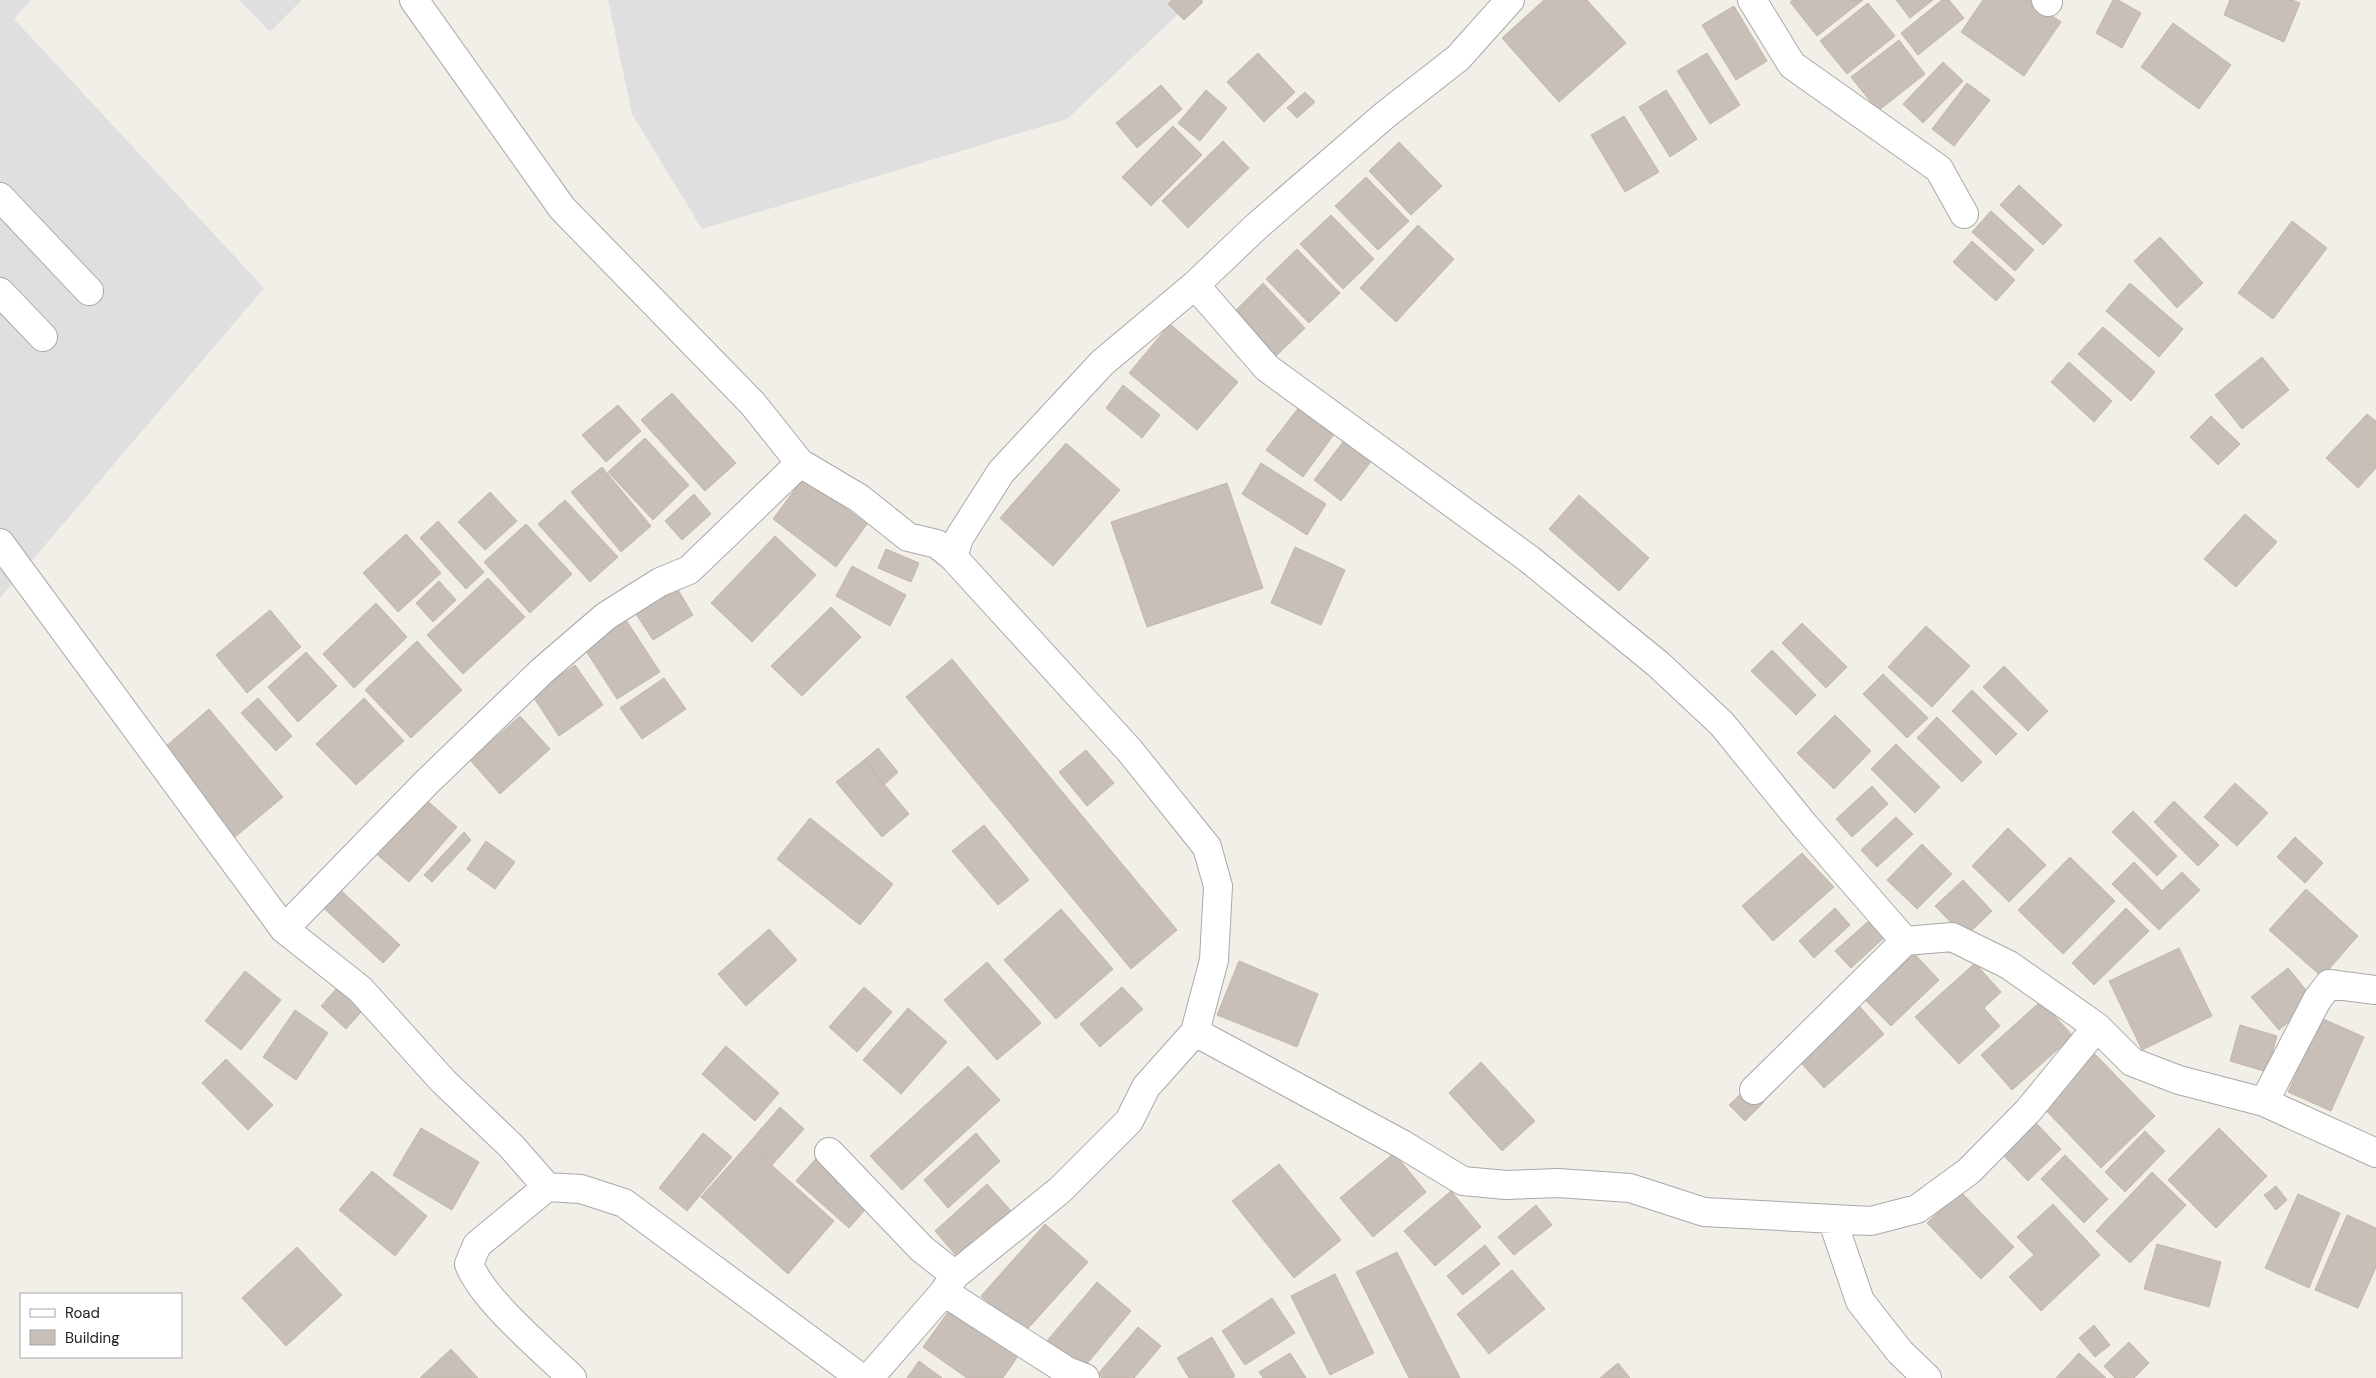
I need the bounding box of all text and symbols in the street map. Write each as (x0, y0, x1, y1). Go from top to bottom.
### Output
legend (20, 1293, 182, 1358)
text: Road (65, 1303, 100, 1323)
text: Building (65, 1328, 120, 1348)

